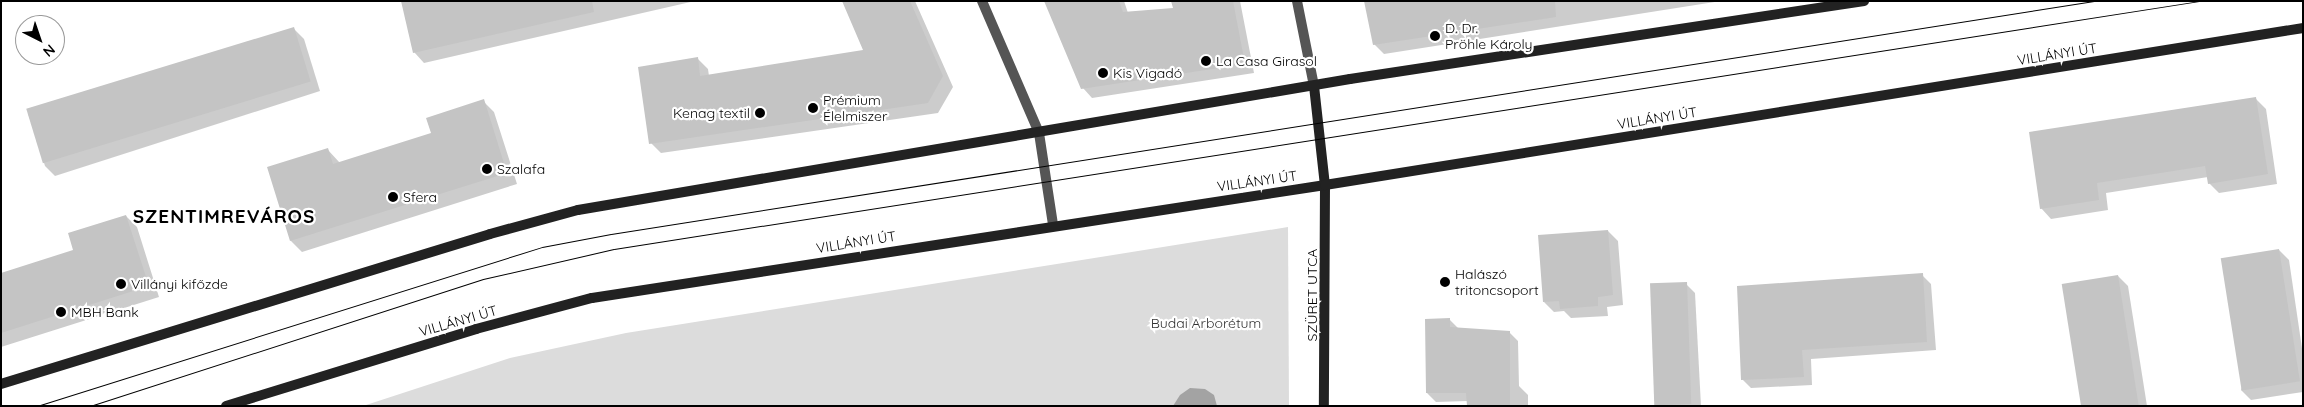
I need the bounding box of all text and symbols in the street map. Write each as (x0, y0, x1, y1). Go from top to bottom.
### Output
north arrow (15, 15, 65, 65)
place label: D. Dr. Pröhle Károly (1445, 20, 1532, 52)
marker: D. Dr. Pröhle Károly (1429, 30, 1441, 42)
street label: VILLÁNYI ÚT (2016, 39, 2098, 69)
text: N (39, 40, 59, 61)
place label: La Casa Girasol (1216, 53, 1317, 69)
marker: La Casa Girasol (1200, 55, 1212, 67)
place label: Kis Vigadó (1113, 65, 1182, 81)
marker: Kis Vigadó (1097, 67, 1109, 79)
place label: Prémium Élelmiszer (823, 92, 887, 124)
marker: Prémium Élelmiszer (807, 102, 819, 114)
street label: VILLÁNYI ÚT (1616, 103, 1698, 133)
place label: Kenag textil (673, 105, 750, 121)
marker: Kenag textil (754, 107, 766, 119)
place label: Szalafa (497, 161, 545, 177)
marker: Szalafa (481, 163, 493, 175)
street label: VILLÁNYI ÚT (1216, 167, 1298, 195)
place label: Sfera (403, 189, 437, 205)
marker: Sfera (387, 191, 399, 203)
district label: SZENTIMREVÁROS (131, 206, 317, 228)
street label: VILLÁNYI ÚT (815, 227, 897, 257)
street label: SZÜRET UTCA (1304, 249, 1320, 341)
place label: Halászó tritoncsoport (1455, 266, 1539, 298)
place label: Villányi kifőzde (131, 276, 228, 292)
marker: Halászó tritoncsoport (1439, 276, 1451, 288)
marker: Villányi kifőzde (115, 278, 127, 290)
street label: VILLÁNYI ÚT (417, 302, 499, 340)
place label: MBH Bank (71, 304, 139, 320)
marker: MBH Bank (55, 306, 67, 318)
park label: Budai Arborétum (1151, 315, 1261, 331)

